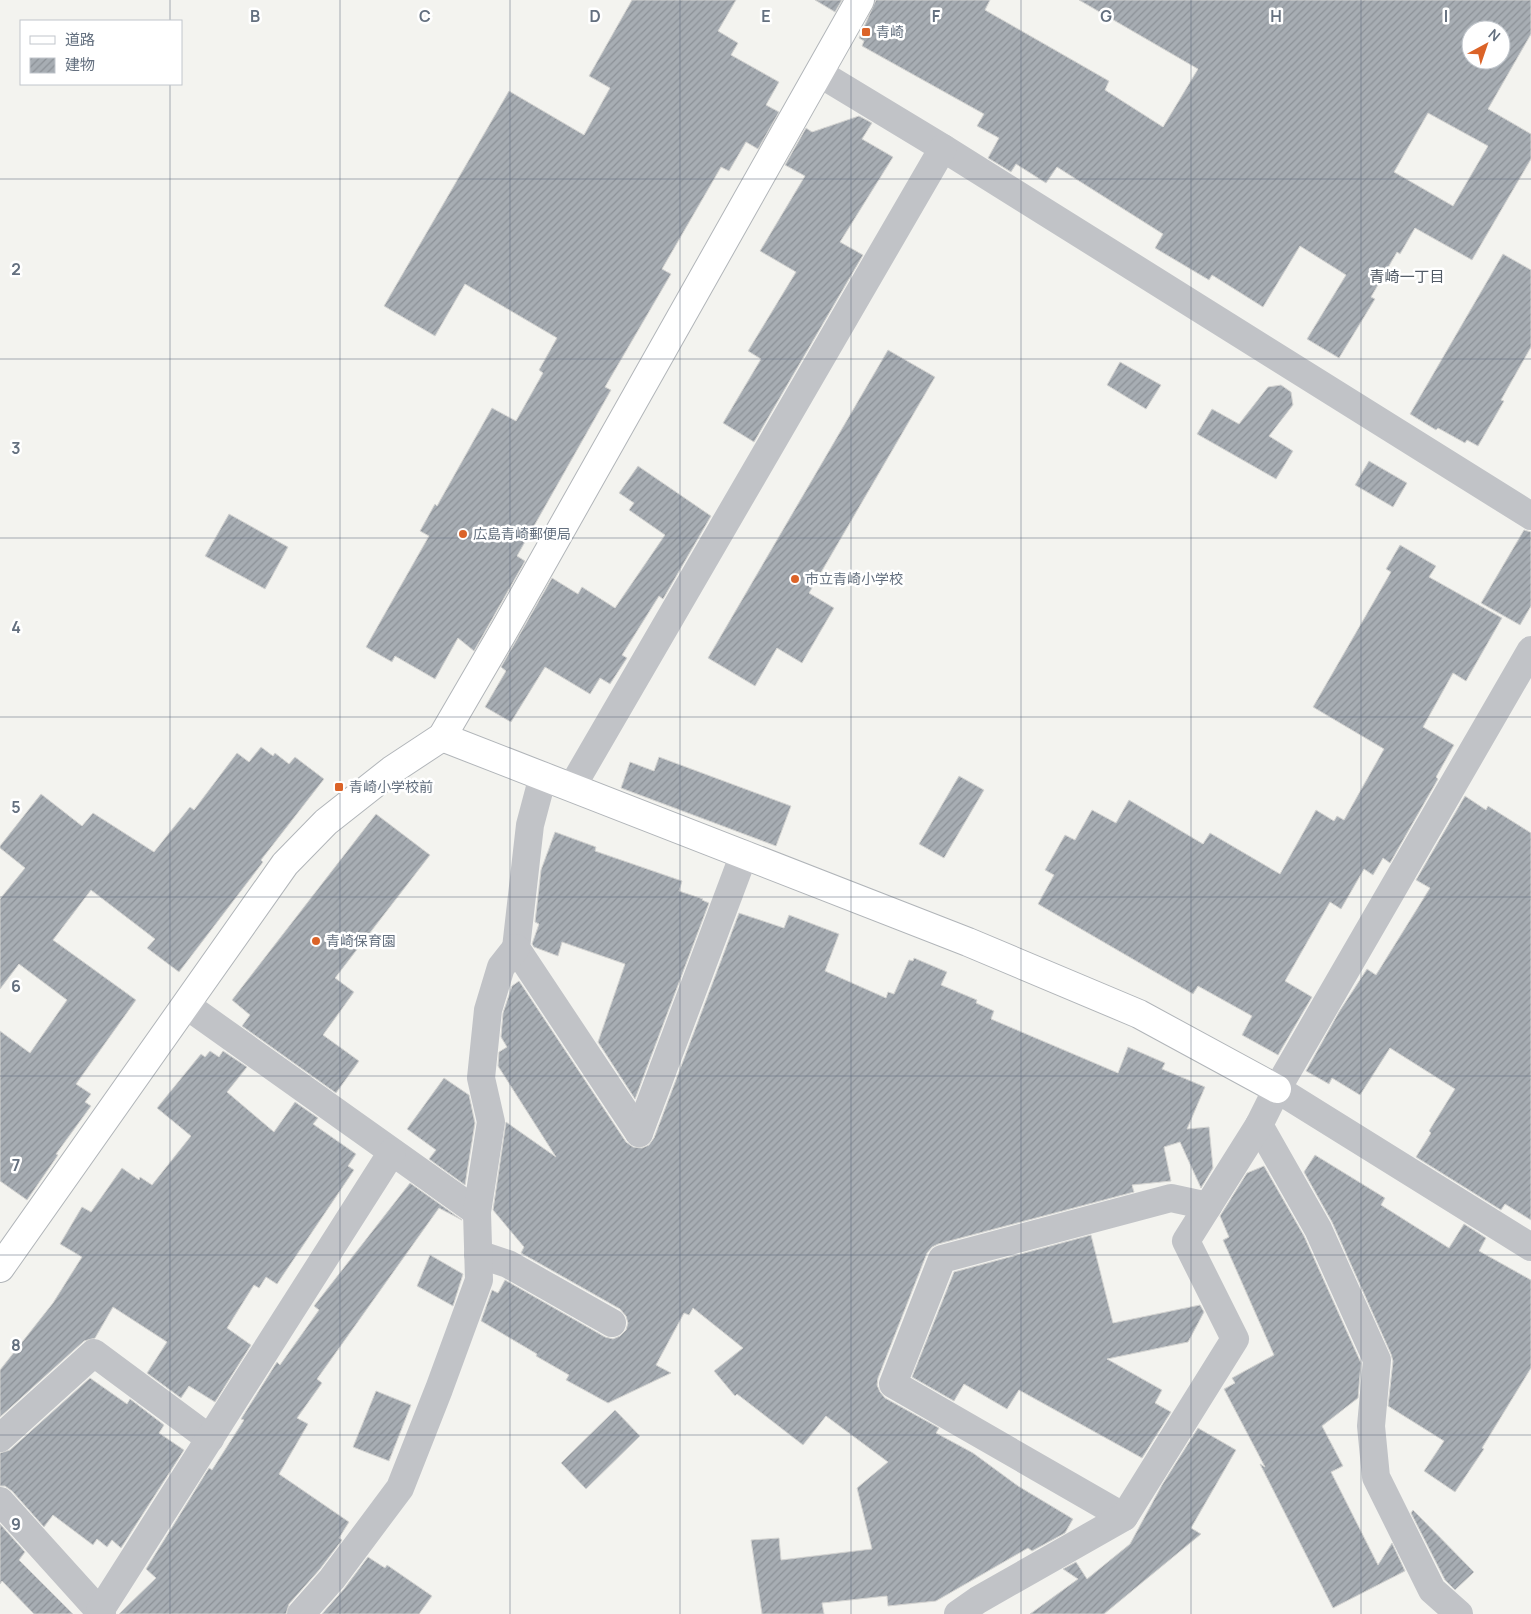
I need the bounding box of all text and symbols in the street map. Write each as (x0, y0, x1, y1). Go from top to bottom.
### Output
text: B (250, 5, 260, 27)
text: C (419, 5, 431, 27)
text: D (589, 5, 601, 27)
text: E (761, 5, 771, 27)
text: F (932, 5, 941, 27)
text: G (1100, 5, 1112, 27)
text: H (1270, 5, 1282, 27)
text: I (1444, 5, 1448, 27)
legend (20, 20, 182, 85)
north arrow (1461, 20, 1511, 70)
place label: 青崎 (876, 22, 904, 41)
text: N (1485, 24, 1505, 45)
marker: 青崎 (860, 26, 872, 38)
text: 道路 (65, 29, 95, 50)
text: 建物 (65, 54, 95, 75)
text: 2 (11, 258, 21, 280)
district label: 青崎一丁目 (1369, 266, 1445, 287)
text: 3 (11, 437, 21, 459)
place label: 広島青崎郵便局 (473, 524, 571, 543)
marker: 広島青崎郵便局 (457, 528, 469, 540)
place label: 市立青崎小学校 (805, 569, 903, 588)
marker: 市立青崎小学校 (789, 573, 801, 585)
text: 4 (11, 616, 21, 638)
place label: 青崎小学校前 (349, 777, 433, 796)
marker: 青崎小学校前 (333, 781, 345, 793)
text: 5 (11, 796, 21, 818)
place label: 青崎保育園 (326, 931, 396, 950)
marker: 青崎保育園 (310, 935, 322, 947)
text: 6 (11, 975, 21, 997)
text: 7 (12, 1154, 20, 1176)
text: 8 (11, 1334, 21, 1356)
text: 9 (11, 1513, 21, 1535)

